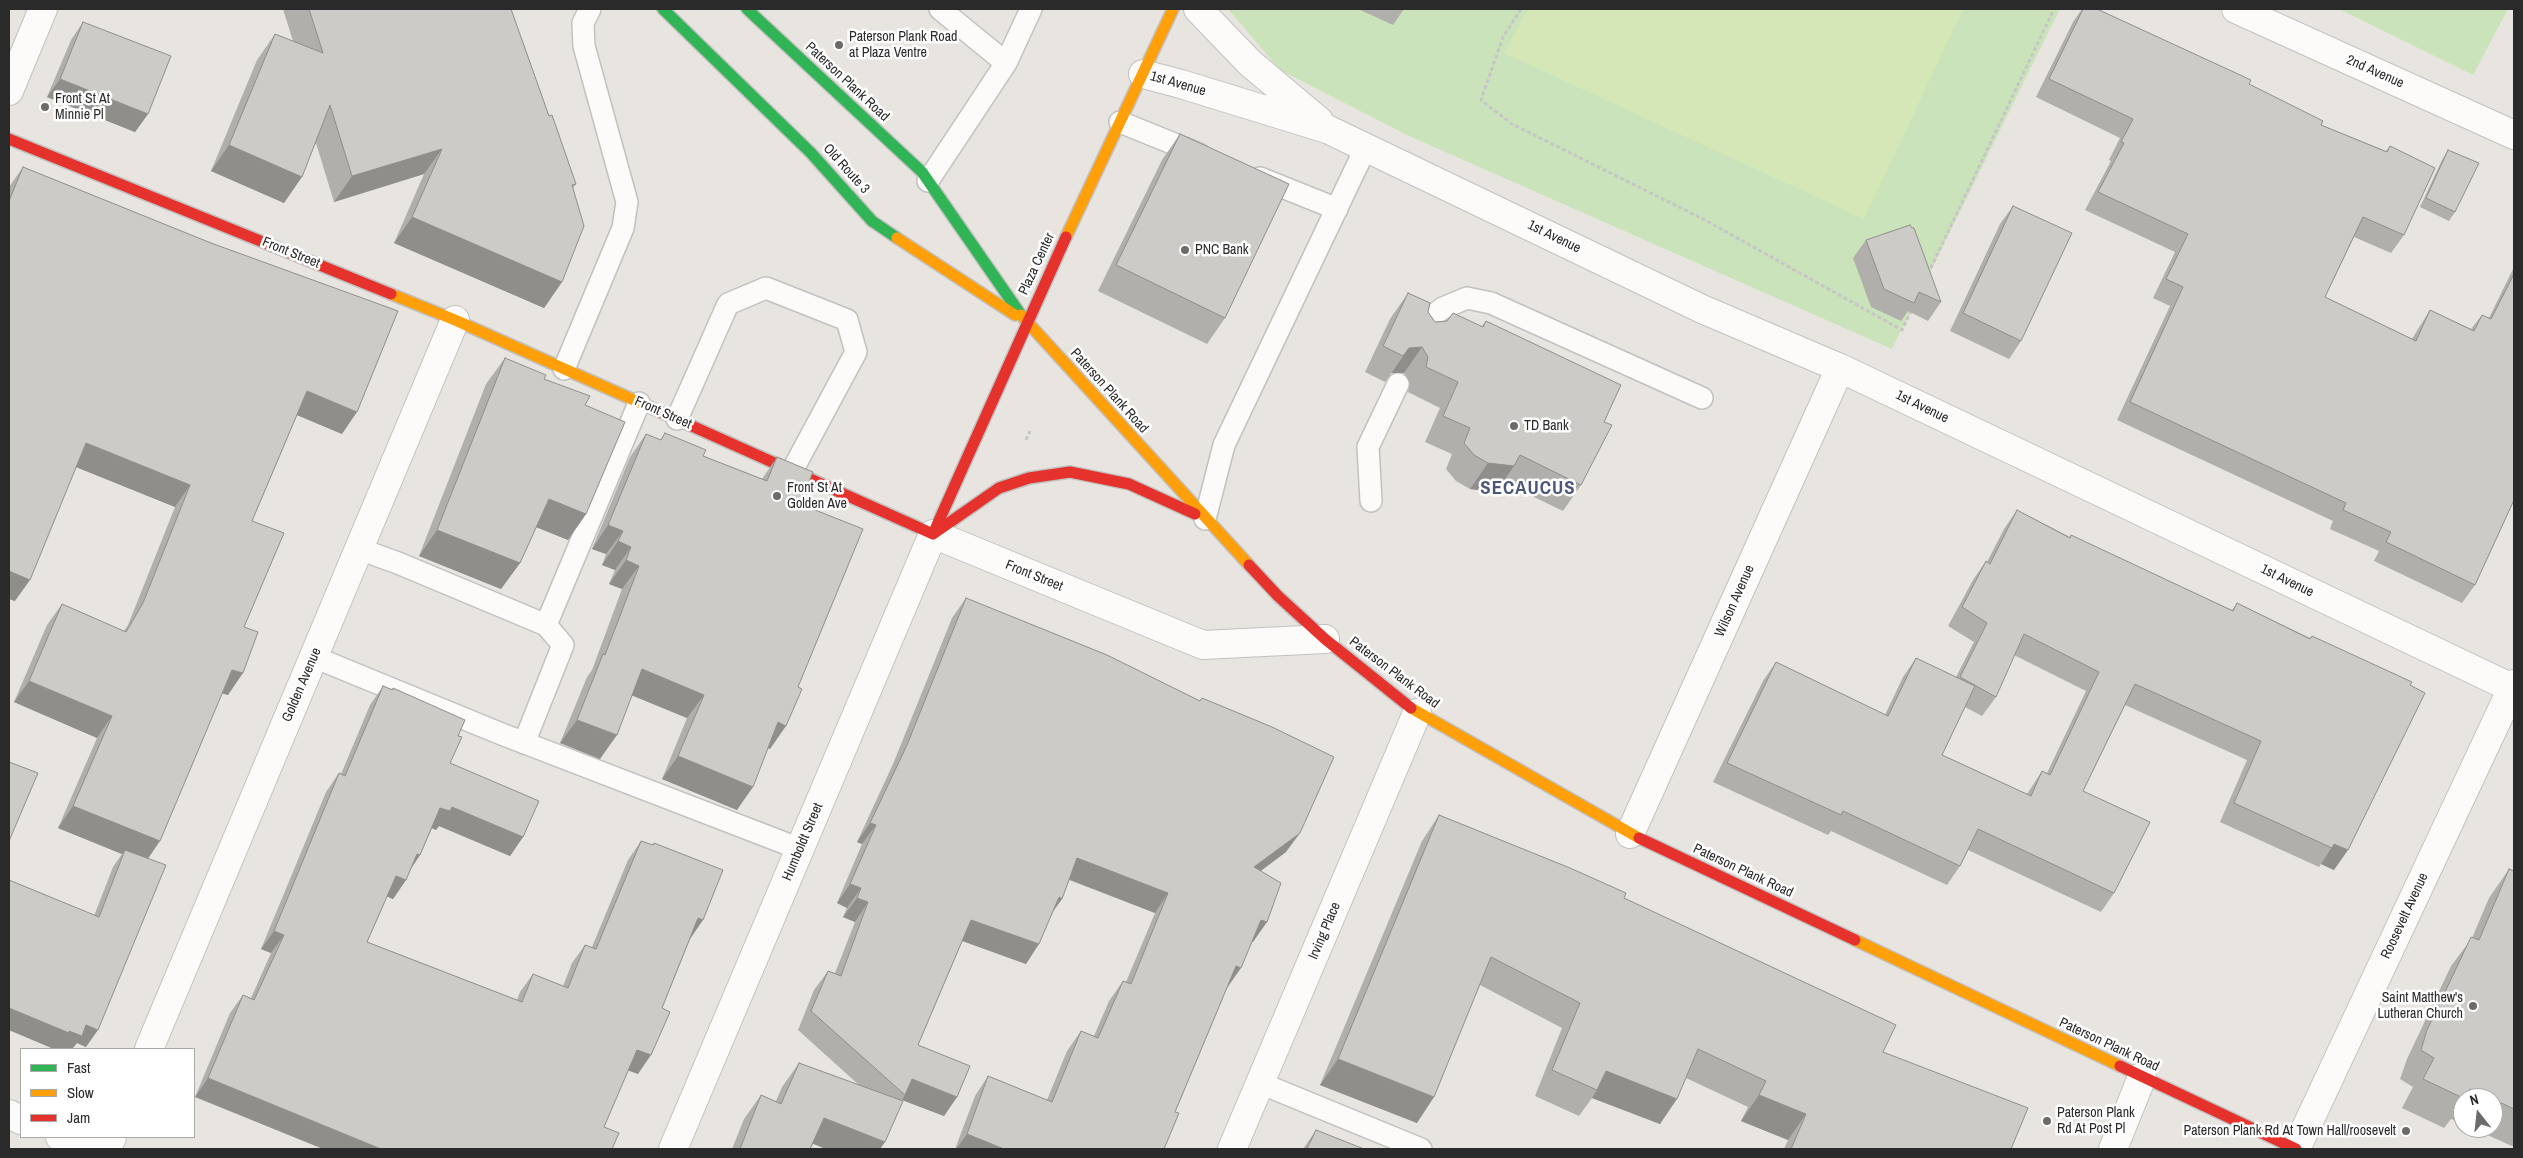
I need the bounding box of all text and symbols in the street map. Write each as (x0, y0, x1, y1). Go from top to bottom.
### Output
place label: Paterson Plank Road at Plaza Ventre (849, 29, 957, 62)
street label: Paterson Plank Road (802, 39, 892, 125)
marker: Paterson Plank Road at Plaza Ventre (833, 39, 845, 51)
street label: 2nd Avenue (2344, 52, 2406, 92)
street label: 1st Avenue (1148, 68, 1208, 100)
place label: Front St At Minnie Pl (55, 91, 110, 124)
marker: Front St At Minnie Pl (39, 101, 51, 113)
street label: Old Route 3 (819, 141, 873, 197)
street label: 1st Avenue (1525, 217, 1583, 257)
street label: Plaza Center (1015, 230, 1059, 298)
street label: Front Street (260, 234, 322, 272)
place label: PNC Bank (1195, 242, 1249, 258)
marker: PNC Bank (1179, 244, 1191, 256)
street label: Paterson Plank Road (1066, 345, 1152, 437)
street label: 1st Avenue (1893, 387, 1951, 427)
street label: Front Street (632, 393, 694, 433)
place label: TD Bank (1524, 418, 1569, 434)
marker: TD Bank (1508, 420, 1520, 432)
district label: SECAUCUS (1479, 478, 1577, 500)
place label: Front St At Golden Ave (787, 480, 847, 512)
marker: Front St At Golden Ave (771, 490, 783, 502)
street label: Front Street (1003, 557, 1065, 595)
street label: 1st Avenue (2258, 561, 2316, 601)
street label: Wilson Avenue (1712, 562, 1758, 640)
street label: Paterson Plank Road (1346, 634, 1442, 712)
street label: Golden Avenue (279, 645, 325, 725)
street label: Humboldt Street (779, 801, 827, 883)
street label: Paterson Plank Road (1690, 840, 1796, 902)
street label: Roosevelt Avenue (2378, 870, 2432, 962)
street label: Irving Place (1305, 900, 1345, 962)
place label: Saint Matthew's Lutheran Church (2377, 990, 2463, 1022)
marker: Saint Matthew's Lutheran Church (2467, 1000, 2479, 1012)
street label: Paterson Plank Road (2056, 1014, 2162, 1076)
legend (20, 1048, 195, 1138)
text: Fast (67, 1057, 90, 1078)
text: Slow (67, 1082, 94, 1103)
north arrow (2453, 1088, 2503, 1138)
text: N (2468, 1090, 2481, 1109)
place label: Paterson Plank Rd At Post Pl (2057, 1105, 2135, 1138)
text: Jam (67, 1107, 90, 1128)
marker: Paterson Plank Rd At Post Pl (2041, 1115, 2053, 1127)
place label: Paterson Plank Rd At Town Hall/roosevelt (2184, 1123, 2396, 1139)
marker: Paterson Plank Rd At Town Hall/roosevelt (2400, 1125, 2412, 1137)

